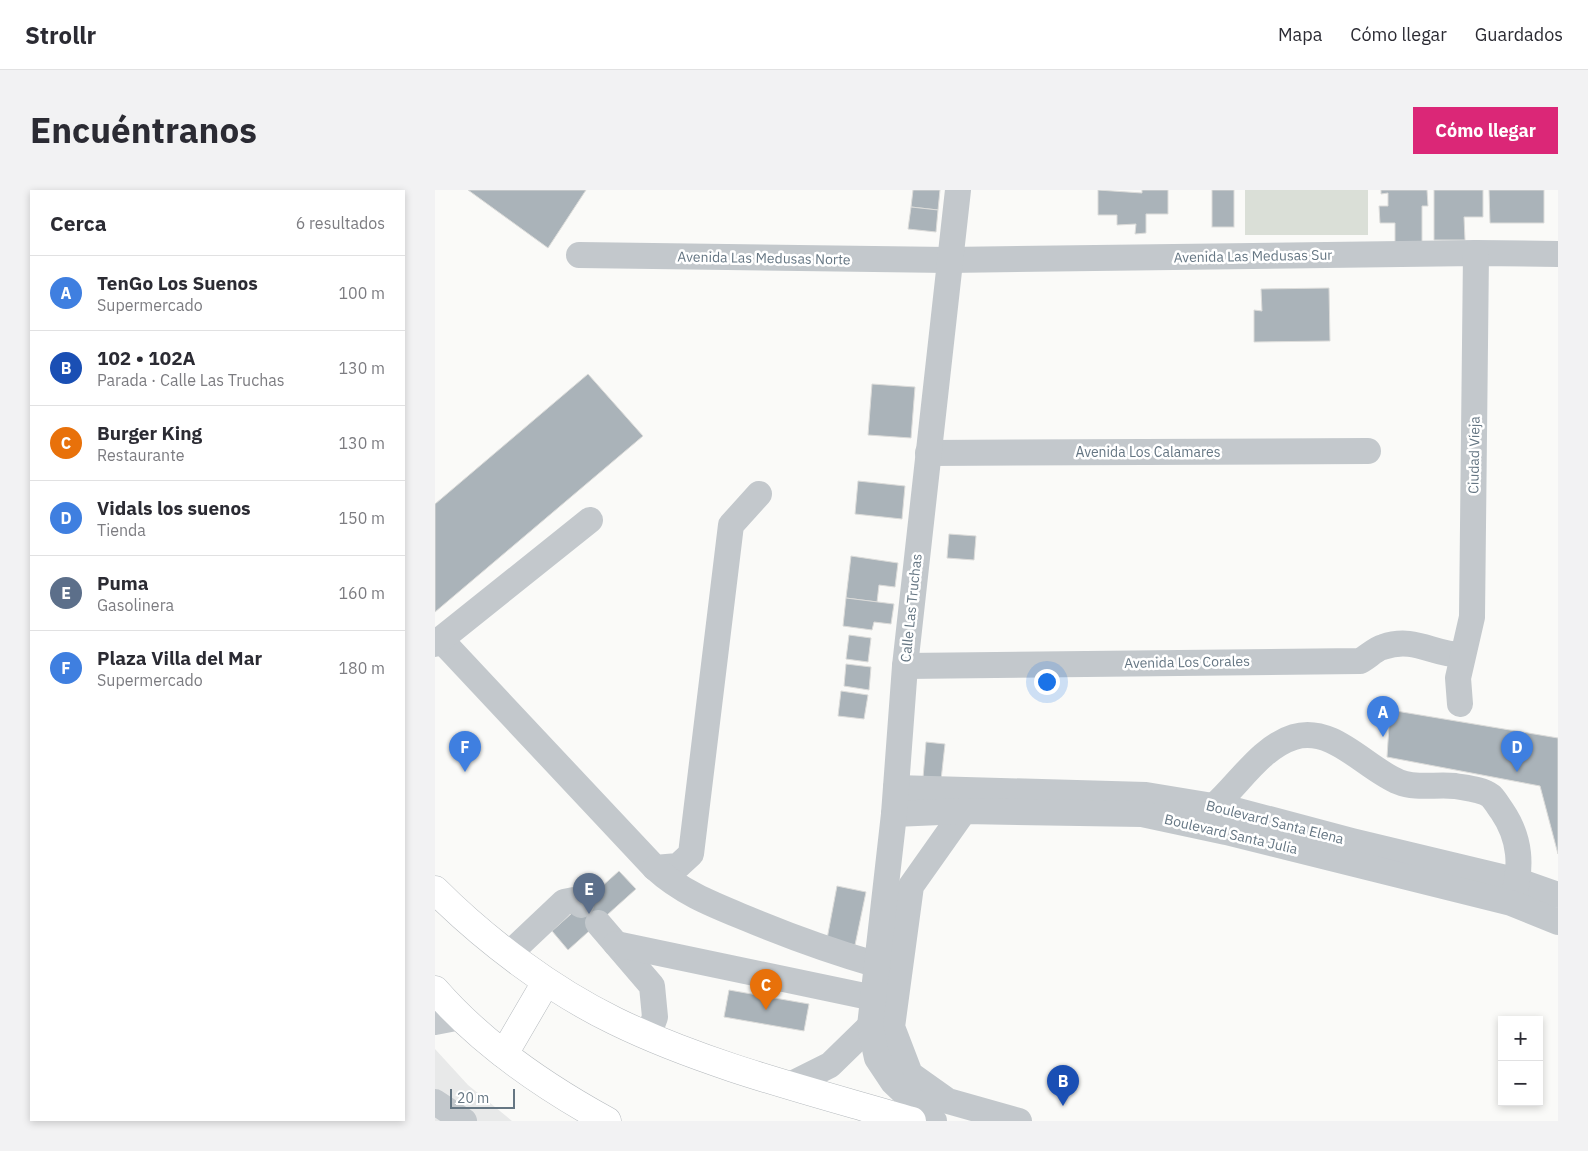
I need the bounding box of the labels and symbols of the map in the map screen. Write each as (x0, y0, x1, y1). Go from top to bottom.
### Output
street label: Avenida Las Medusas Sur (1173, 246, 1333, 266)
street label: Avenida Las Medusas Norte (677, 247, 851, 269)
street label: Ciudad Vieja (1464, 415, 1484, 494)
street label: Avenida Los Calamares (1075, 443, 1221, 461)
street label: Calle Las Truchas (896, 553, 926, 663)
street label: Avenida Los Corales (1124, 652, 1250, 672)
your location (1034, 669, 1060, 695)
pin: A (1367, 696, 1399, 737)
pin: F (449, 731, 481, 772)
pin: D (1501, 731, 1533, 772)
street label: Boulevard Santa Elena (1204, 796, 1346, 848)
street label: Boulevard Santa Julia (1163, 810, 1300, 858)
pin: E (573, 873, 605, 914)
pin: C (750, 969, 782, 1010)
pin: B (1047, 1065, 1079, 1106)
scale bar (450, 1086, 515, 1109)

